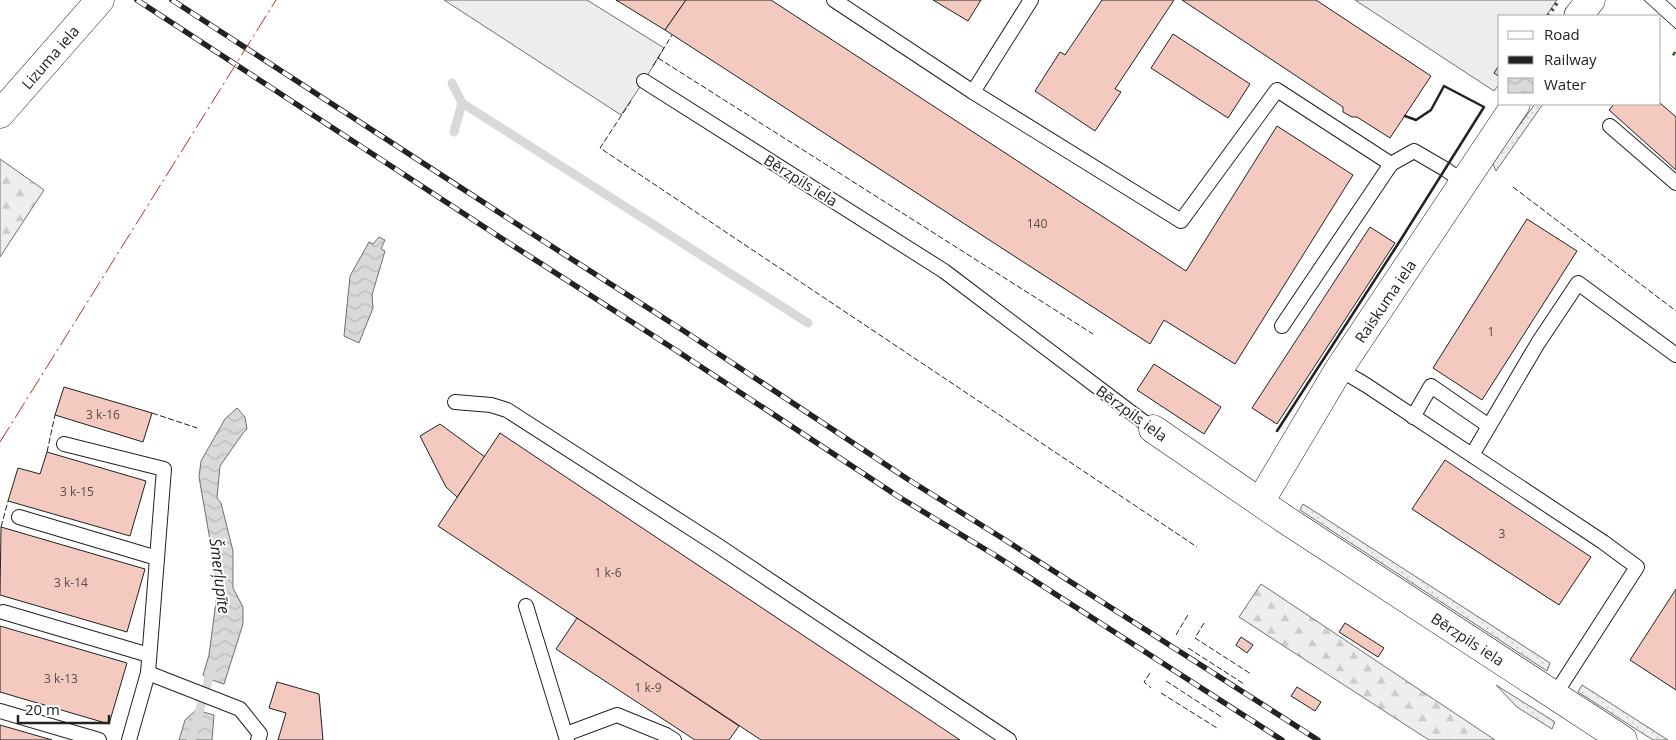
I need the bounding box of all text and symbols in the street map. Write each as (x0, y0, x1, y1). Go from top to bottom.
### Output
legend (1498, 15, 1661, 105)
street label: Lizuma iela (17, 21, 83, 93)
text: Road (1544, 24, 1580, 44)
text: Railway (1544, 49, 1597, 69)
text: Water (1544, 74, 1586, 94)
street label: Bērzpils iela (760, 149, 842, 211)
house number: 140 (1027, 215, 1047, 232)
street label: Raiskuma iela (1350, 256, 1420, 346)
house number: 1 (1488, 323, 1494, 340)
street label: Bērzpils iela (1092, 380, 1172, 446)
house number: 3 k-16 (86, 406, 120, 423)
house number: 3 k-15 (60, 483, 94, 500)
house number: 3 (1499, 525, 1506, 542)
water label: Šmerļupīte (204, 537, 236, 615)
house number: 1 k-6 (594, 564, 622, 581)
house number: 3 k-14 (54, 574, 88, 591)
street label: Bērzpils iela (1428, 608, 1508, 670)
house number: 3 k-13 (44, 670, 78, 687)
house number: 1 k-9 (634, 679, 662, 696)
scale bar (18, 692, 109, 724)
text: 20 m (25, 699, 60, 719)

